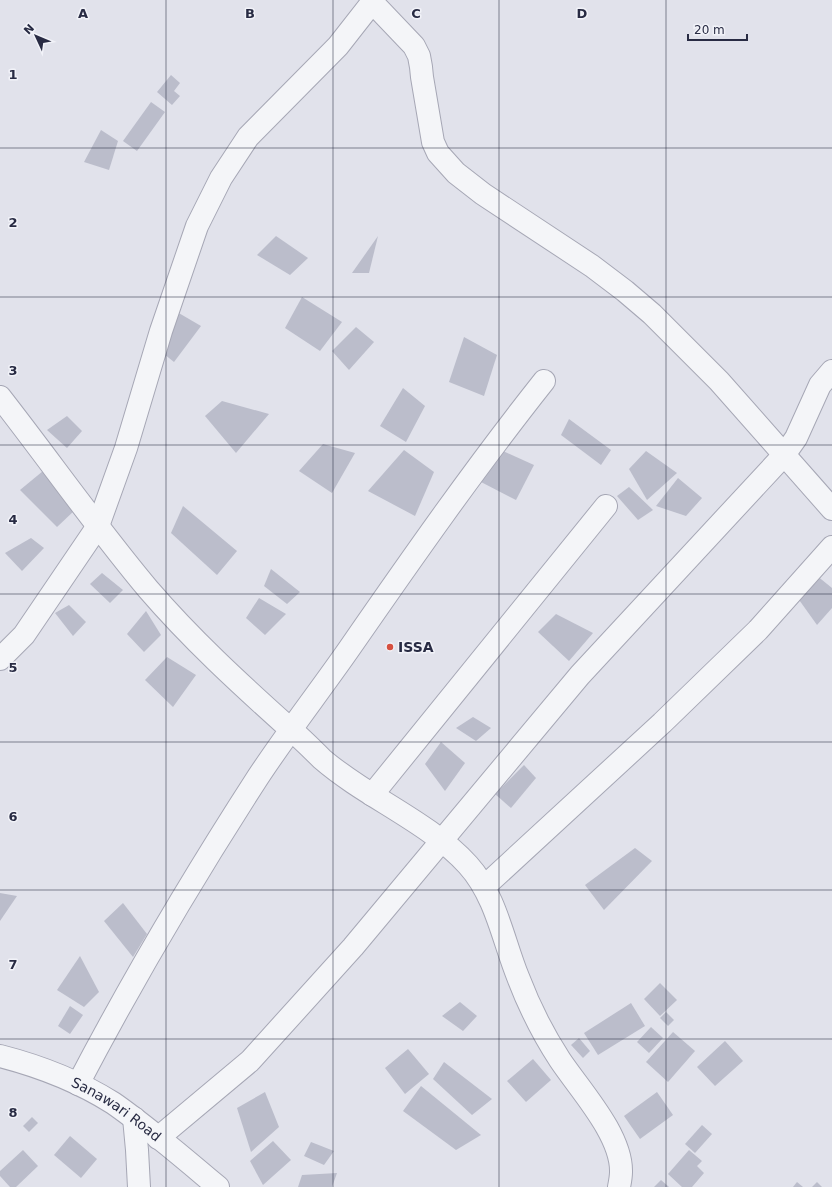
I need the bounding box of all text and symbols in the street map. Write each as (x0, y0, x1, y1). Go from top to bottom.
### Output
text: A (78, 6, 88, 21)
text: B (245, 6, 255, 21)
text: C (411, 6, 421, 21)
text: D (577, 6, 588, 21)
north arrow (16, 16, 56, 56)
scale bar (688, 16, 747, 42)
text: N (21, 22, 37, 37)
text: 20 m (694, 23, 725, 37)
text: 1 (8, 67, 18, 82)
text: 2 (8, 215, 18, 230)
text: 3 (8, 363, 18, 378)
text: 4 (8, 512, 18, 527)
place label: ISSA (398, 639, 434, 655)
marker: ISSA (385, 642, 395, 652)
text: 5 (8, 660, 18, 675)
text: 6 (8, 809, 18, 824)
text: 7 (8, 957, 18, 972)
street label: Sanawari Road (69, 1074, 164, 1145)
text: 8 (8, 1105, 18, 1120)

